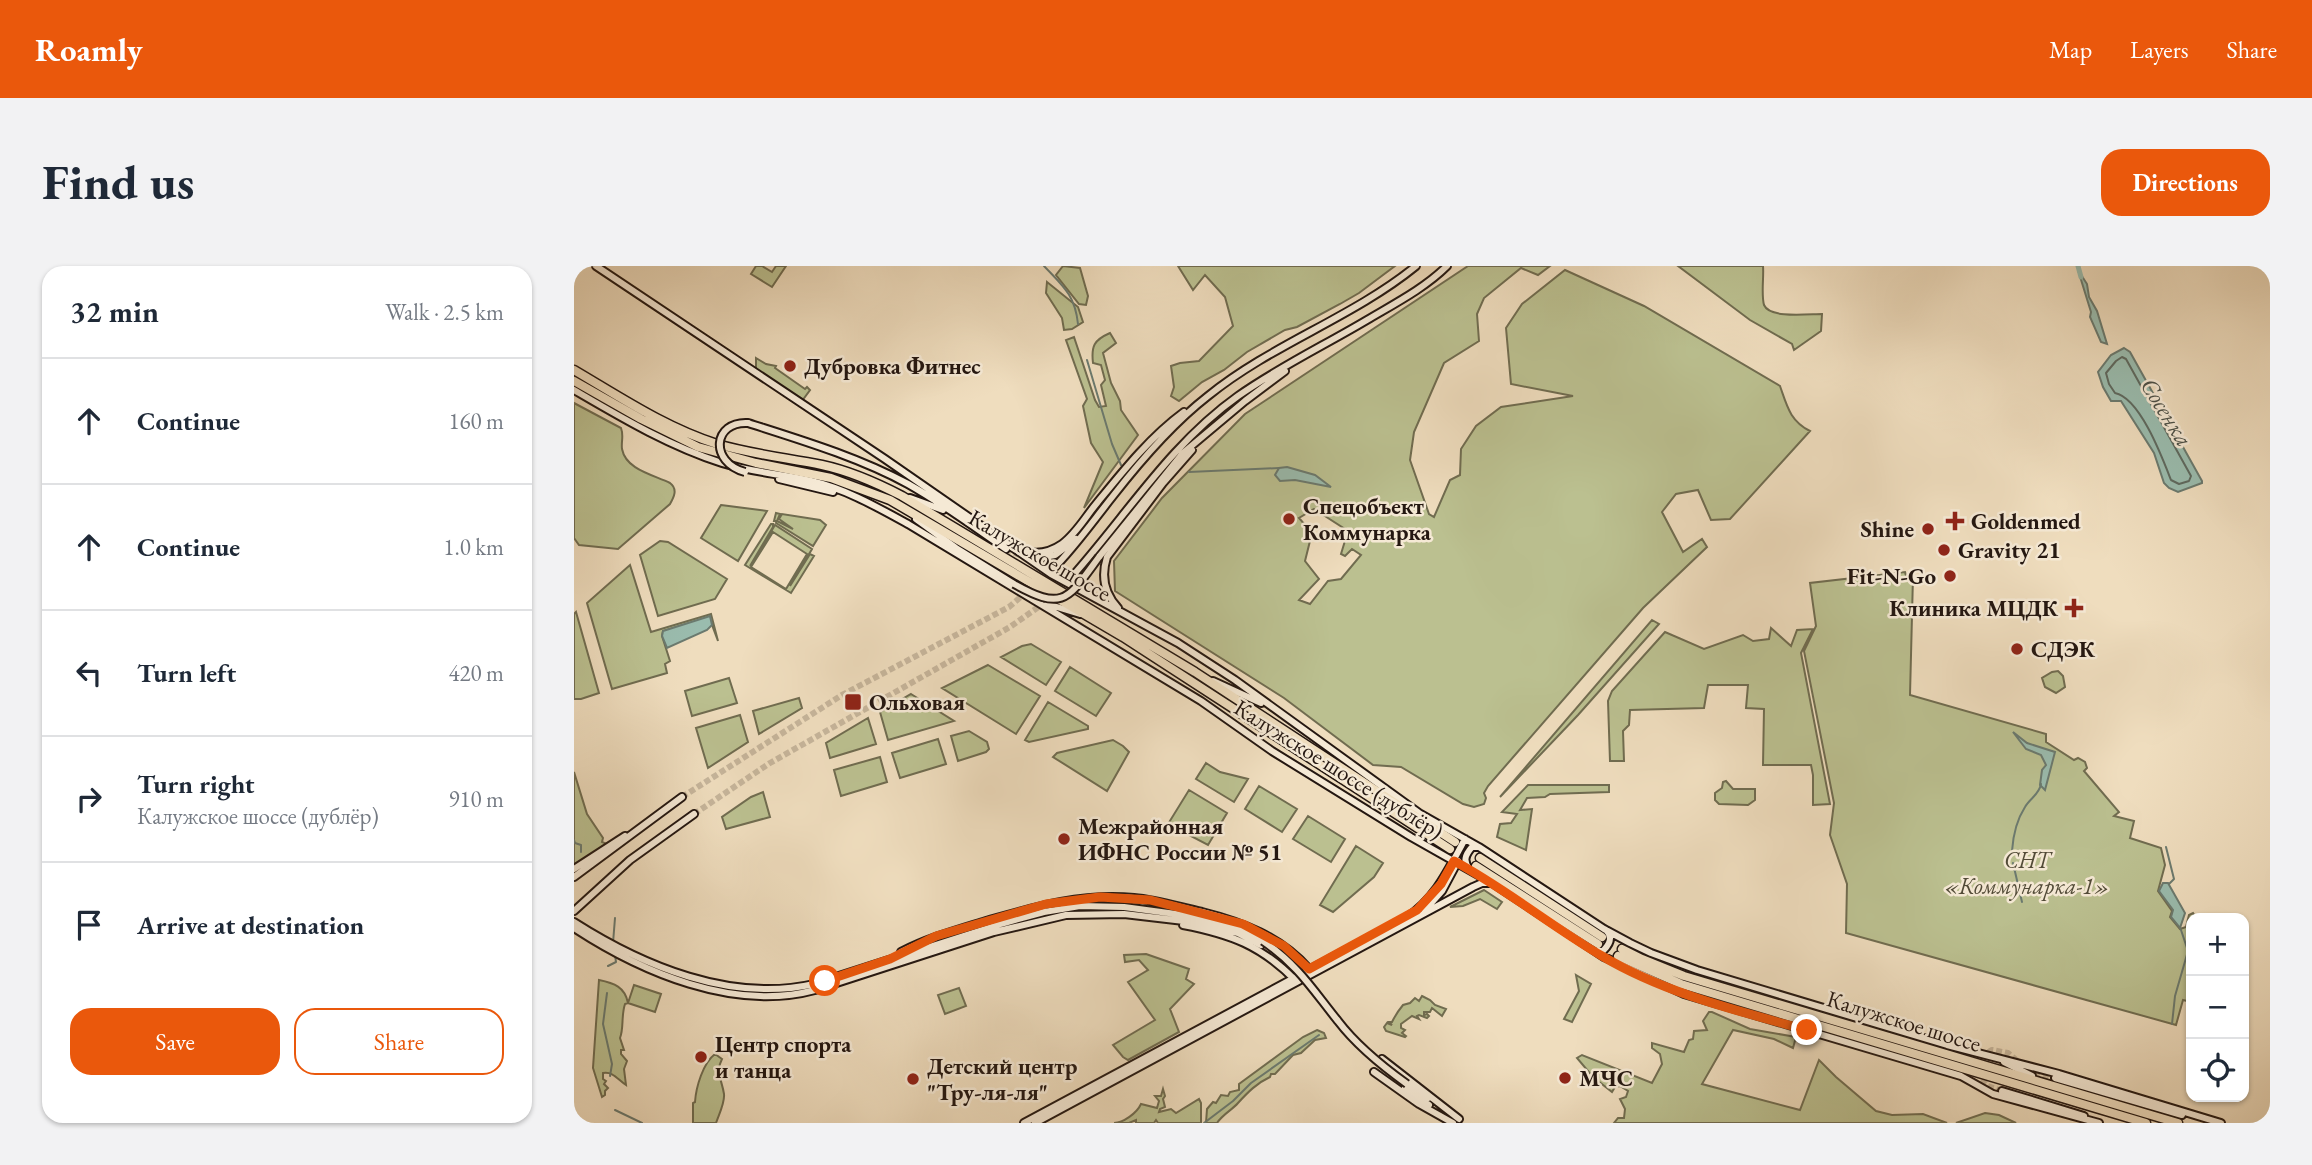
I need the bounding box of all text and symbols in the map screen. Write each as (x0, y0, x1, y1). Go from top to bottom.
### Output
text: Roamly (35, 28, 143, 71)
text: Map (2049, 34, 2092, 65)
text: Layers (2130, 34, 2189, 65)
text: Share (2227, 34, 2277, 65)
button: Directions (2101, 149, 2270, 216)
text: Find us (42, 150, 194, 214)
text: 32 min (70, 292, 159, 331)
text: Walk · 2.5 km (385, 297, 504, 327)
place label: Дубровка Фитнес (804, 351, 981, 381)
marker: Дубровка Фитнес (782, 358, 798, 374)
water label: Сосенка (2134, 372, 2200, 452)
icon: ahead (70, 402, 108, 440)
text: Continue (137, 404, 240, 438)
text: 160 m (448, 406, 504, 436)
place label: Спецобъект Коммунарка (1303, 491, 1432, 547)
street label: Калужское шоссе (963, 502, 1117, 608)
place label: Goldenmed (1971, 506, 2081, 536)
marker: Спецобъект Коммунарка (1281, 511, 1297, 527)
marker: Goldenmed (1945, 511, 1965, 531)
place label: Shine (1860, 514, 1914, 544)
marker: Shine (1920, 521, 1936, 537)
icon: ahead (70, 528, 108, 566)
text: Continue (137, 530, 240, 564)
text: 1.0 km (443, 532, 504, 562)
place label: Gravity 21 (1958, 535, 2061, 565)
marker: Gravity 21 (1936, 542, 1952, 558)
place label: Fit-N-Go (1847, 561, 1936, 591)
marker: Fit-N-Go (1942, 568, 1958, 584)
place label: Клиника МЦДК (1889, 593, 2059, 623)
marker: Клиника МЦДК (2064, 598, 2084, 618)
place label: СДЭК (2031, 634, 2096, 664)
marker: СДЭК (2009, 641, 2025, 657)
icon: left (70, 654, 108, 692)
text: Turn left (137, 656, 236, 690)
text: 420 m (448, 658, 504, 688)
place label: Ольховая (869, 687, 965, 717)
marker: Ольховая (843, 692, 863, 712)
street label: Калужское шоссе (дублёр) (1229, 692, 1449, 846)
text: Turn right (137, 767, 255, 801)
icon: right (70, 780, 108, 818)
text: 910 m (448, 784, 504, 814)
text: Калужское шоссе (дублёр) (137, 801, 379, 831)
place label: Межрайонная ИФНС России № 51 (1078, 811, 1282, 867)
marker: Межрайонная ИФНС России № 51 (1056, 831, 1072, 847)
park label: СНТ «Коммунарка-1» (1944, 845, 2110, 901)
icon: arrive (70, 906, 108, 944)
text: Arrive at destination (137, 908, 364, 942)
map controls (2186, 913, 2249, 1102)
button: + (2186, 913, 2249, 976)
route start (809, 965, 840, 996)
button: − (2186, 976, 2249, 1039)
street label: Калужское шоссе (1823, 983, 1985, 1059)
button: Save (70, 1008, 280, 1075)
button: Share (294, 1008, 504, 1075)
route end (1791, 1014, 1822, 1045)
place label: Центр спорта и танца (715, 1029, 852, 1085)
button: locate (2186, 1039, 2249, 1102)
marker: Центр спорта и танца (693, 1049, 709, 1065)
place label: Детский центр "Тру-ля-ля" (927, 1051, 1078, 1107)
place label: МЧС (1579, 1063, 1633, 1093)
marker: МЧС (1557, 1070, 1573, 1086)
marker: Детский центр "Тру-ля-ля" (905, 1071, 921, 1087)

